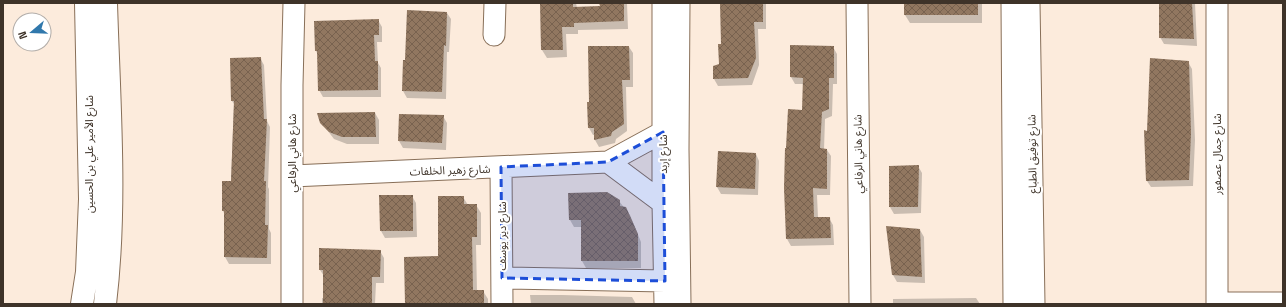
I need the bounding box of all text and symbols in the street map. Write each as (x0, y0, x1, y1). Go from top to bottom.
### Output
north arrow (12, 12, 52, 52)
text: N (15, 29, 30, 41)
street label: شارع الأمير علي بن الحسين (82, 95, 99, 213)
street label: شارع هاني الرفاعي (285, 113, 302, 192)
street label: شارع جمال عصفور (1210, 113, 1225, 196)
street label: شارع هاني الرفاعي (850, 114, 868, 194)
street label: شارع توفيق الطباع (1024, 114, 1041, 194)
street label: شارع إربد (656, 134, 671, 174)
street label: شارع زهير الخلفات (409, 162, 491, 179)
street label: شارع دير يوسف (495, 201, 510, 271)

